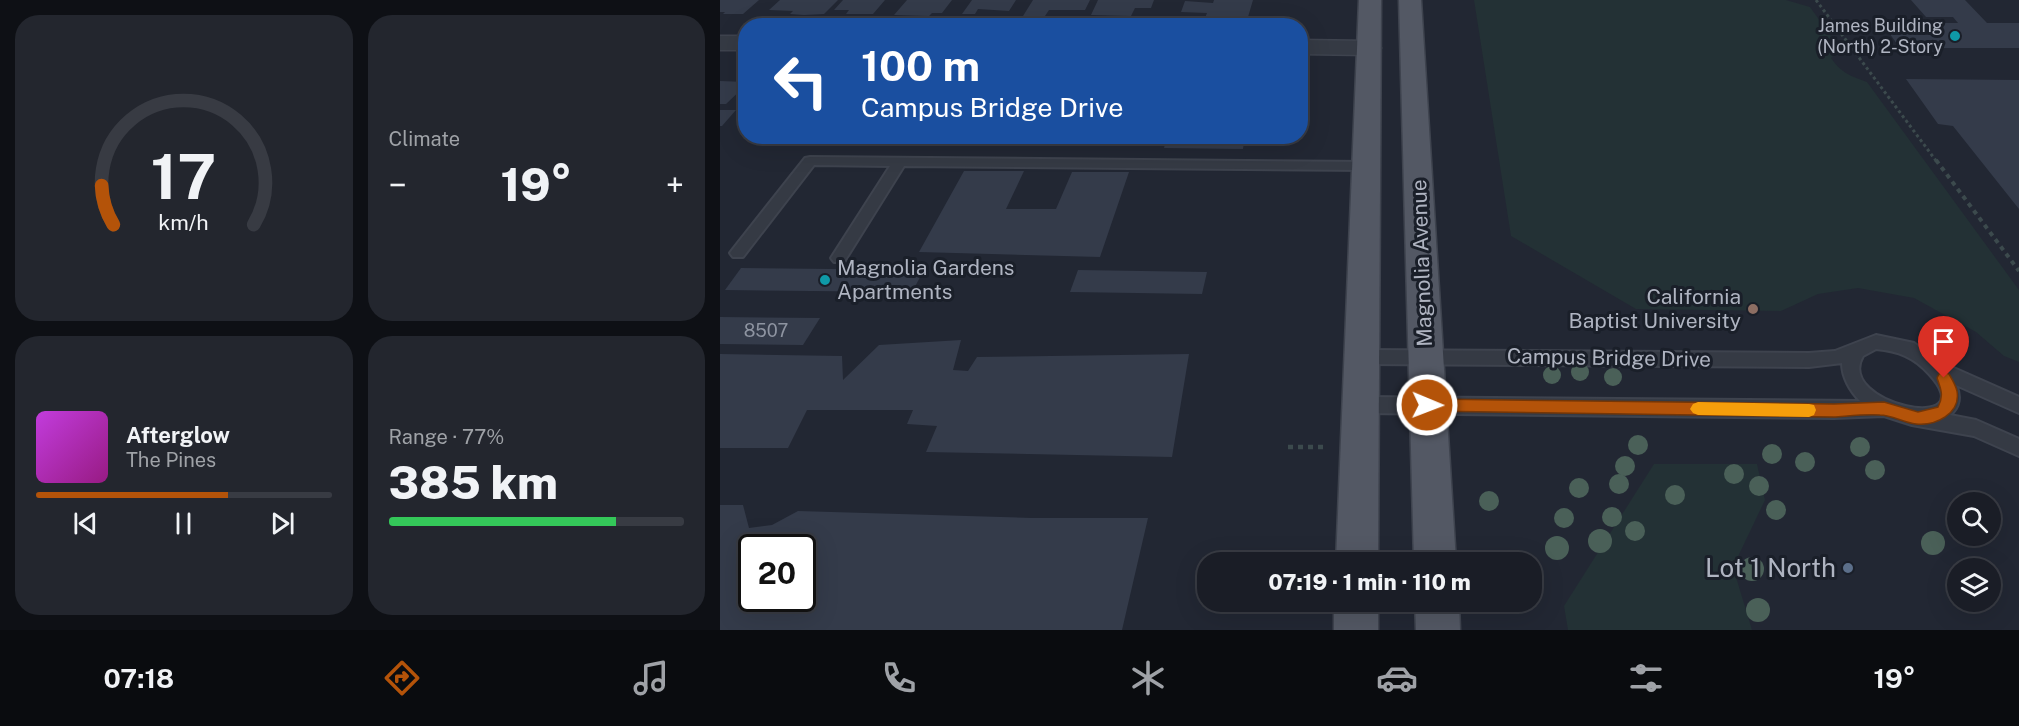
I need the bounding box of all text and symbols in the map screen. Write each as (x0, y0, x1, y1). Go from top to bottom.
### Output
place label: James Building (North) 2-Story (1817, 15, 1943, 57)
marker: James Building (North) 2-Story (1948, 29, 1962, 43)
text: 100 m (861, 41, 980, 90)
icon: left (762, 42, 840, 120)
text: Campus Bridge Drive (861, 91, 1124, 123)
text: Climate (389, 127, 460, 151)
text: 17 (151, 140, 217, 213)
text: 19° (500, 158, 572, 211)
text: − (389, 166, 407, 204)
text: + (666, 166, 684, 204)
street label: Magnolia Avenue (1406, 179, 1437, 347)
text: km/h (159, 210, 209, 235)
place label: Magnolia Gardens Apartments (837, 255, 1014, 304)
marker: Magnolia Gardens Apartments (818, 273, 832, 287)
place label: California Baptist University (1569, 284, 1741, 333)
marker: California Baptist University (1746, 302, 1760, 316)
pin (1918, 316, 1969, 378)
house number: 8507 (744, 320, 788, 341)
icon: arrive (1927, 325, 1960, 358)
street label: Campus Bridge Drive (1507, 343, 1711, 372)
position arrow (1395, 373, 1459, 437)
text: Afterglow (126, 422, 230, 448)
text: Range · 77% (389, 425, 504, 449)
text: The Pines (126, 448, 216, 472)
text: 385 km (389, 456, 558, 509)
map controls (1947, 492, 2001, 612)
button: search (1947, 492, 2001, 546)
icon: previous (69, 507, 102, 540)
icon: pause (167, 507, 200, 540)
icon: next (266, 507, 299, 540)
speed limit sign: 20 (738, 534, 816, 612)
place label: Lot 1 North (1705, 552, 1836, 583)
button: layers (1947, 558, 2001, 612)
marker: Lot 1 North (1841, 561, 1855, 575)
text: 07:19 · 1 min · 110 m (1268, 569, 1471, 595)
icon: directions (381, 657, 423, 699)
icon: music (630, 657, 672, 699)
icon: phone (878, 657, 920, 699)
icon: climate (1127, 657, 1169, 699)
icon: car (1376, 657, 1418, 699)
icon: filters (1625, 657, 1667, 699)
text: 07:18 (103, 662, 174, 694)
text: 19° (1873, 662, 1916, 694)

